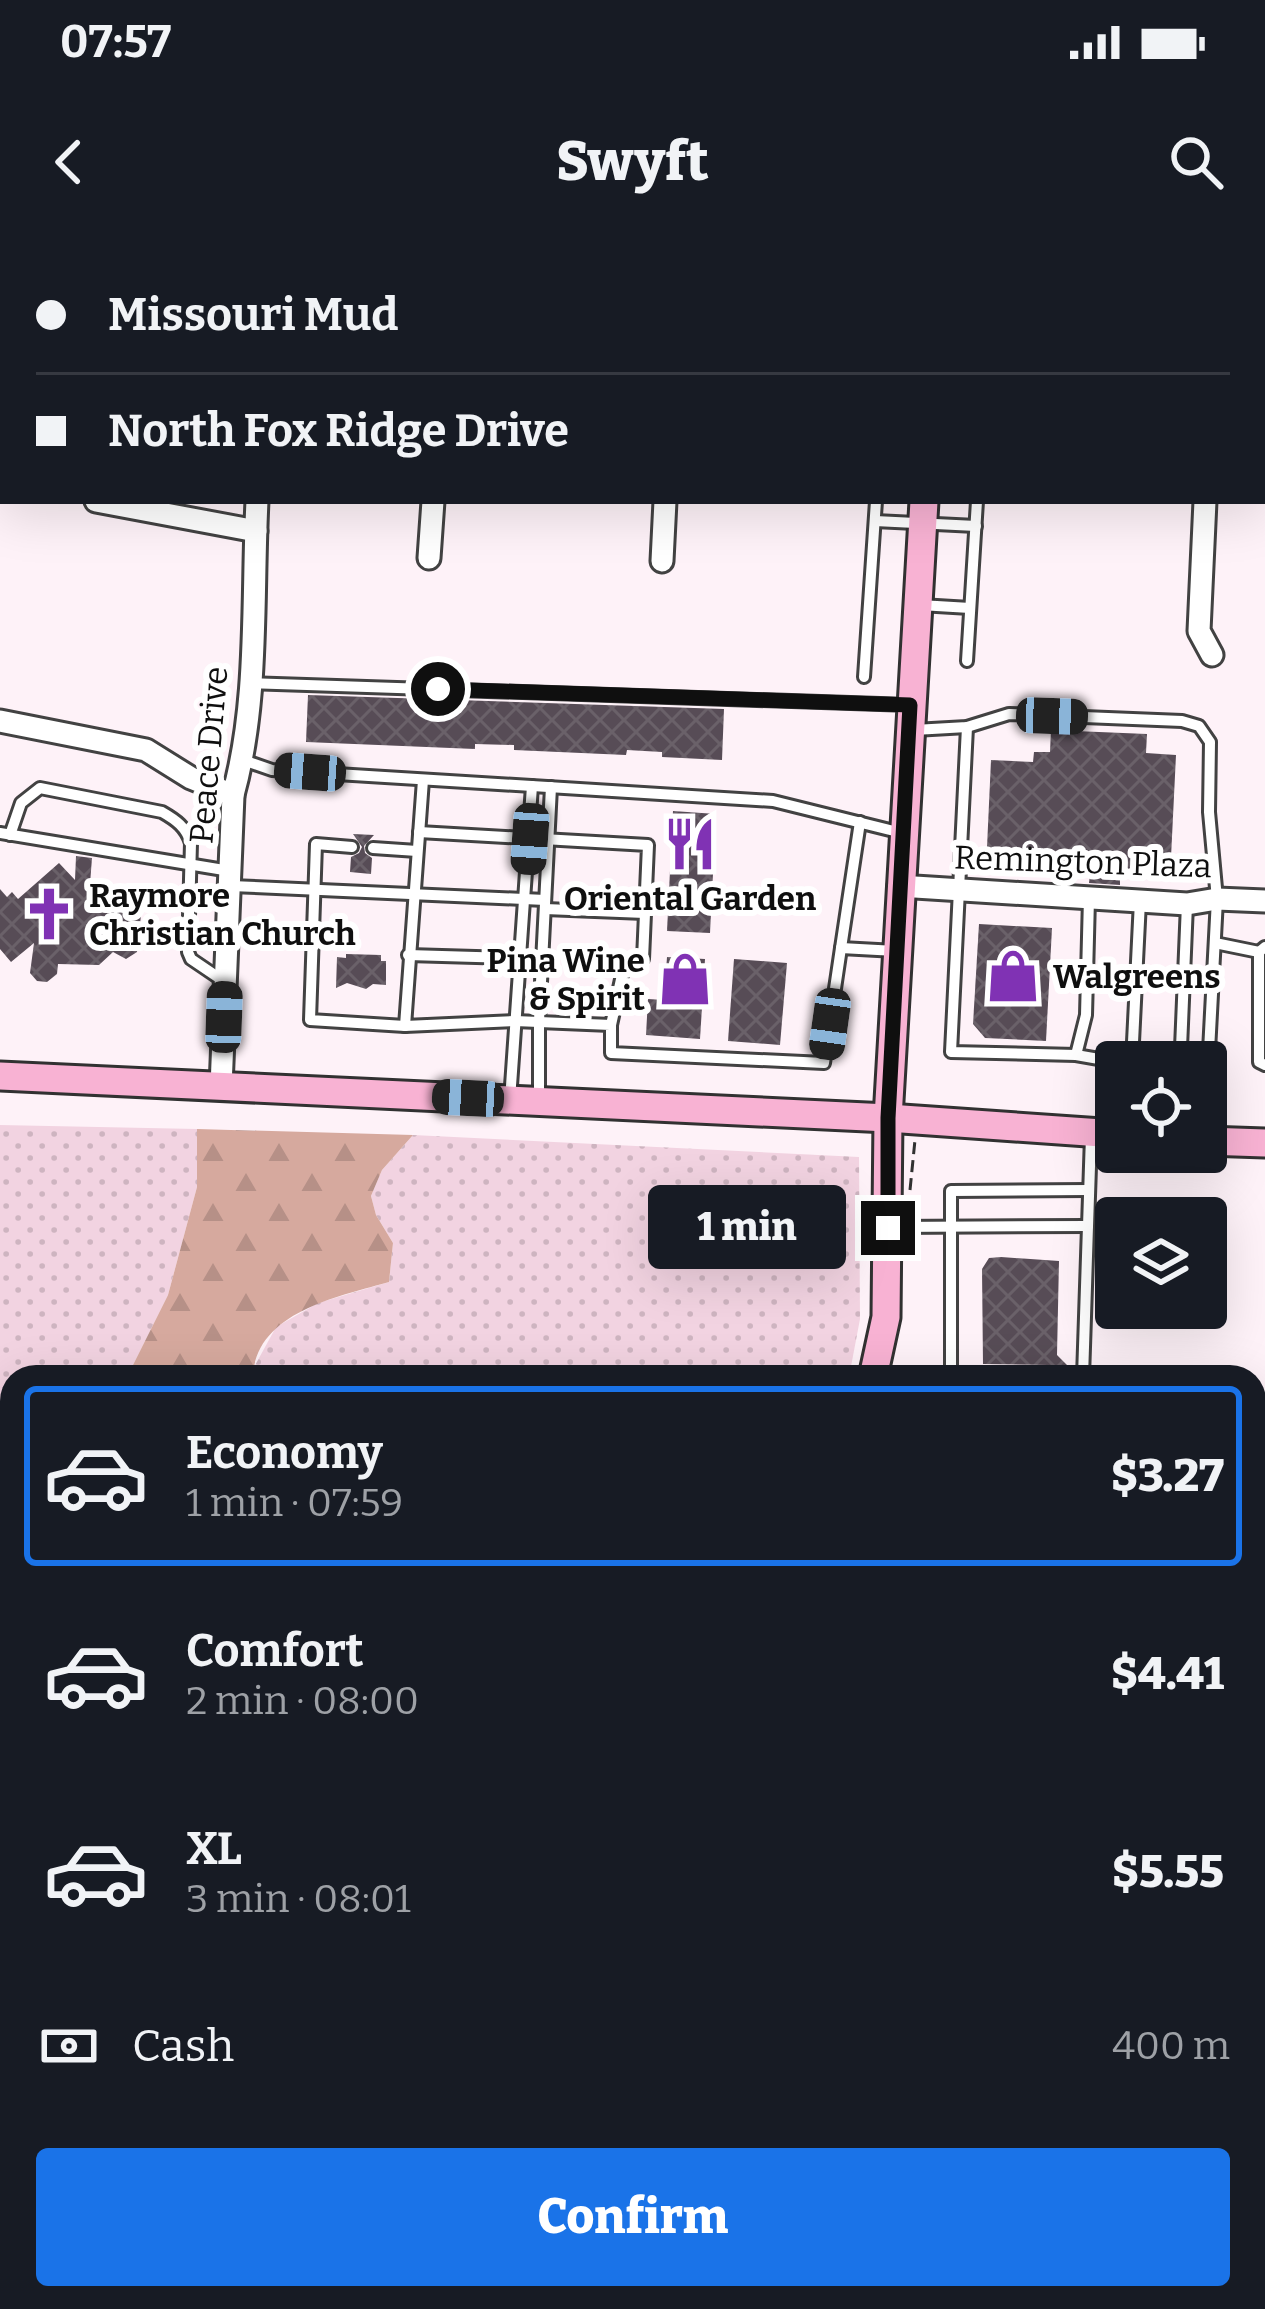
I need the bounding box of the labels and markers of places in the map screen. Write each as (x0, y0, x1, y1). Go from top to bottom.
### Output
restaurant icon: Oriental Garden (661, 815, 719, 873)
place label: Raymore Christian Church (89, 876, 356, 954)
place label: Oriental Garden (564, 879, 816, 919)
church icon: Raymore Christian Church (20, 885, 78, 943)
place label: Pina Wine & Spirit (486, 941, 645, 1019)
shop icon: Walgreens (984, 947, 1042, 1005)
shop icon: Pina Wine & Spirit (656, 950, 714, 1008)
place label: Walgreens (1053, 957, 1221, 997)

